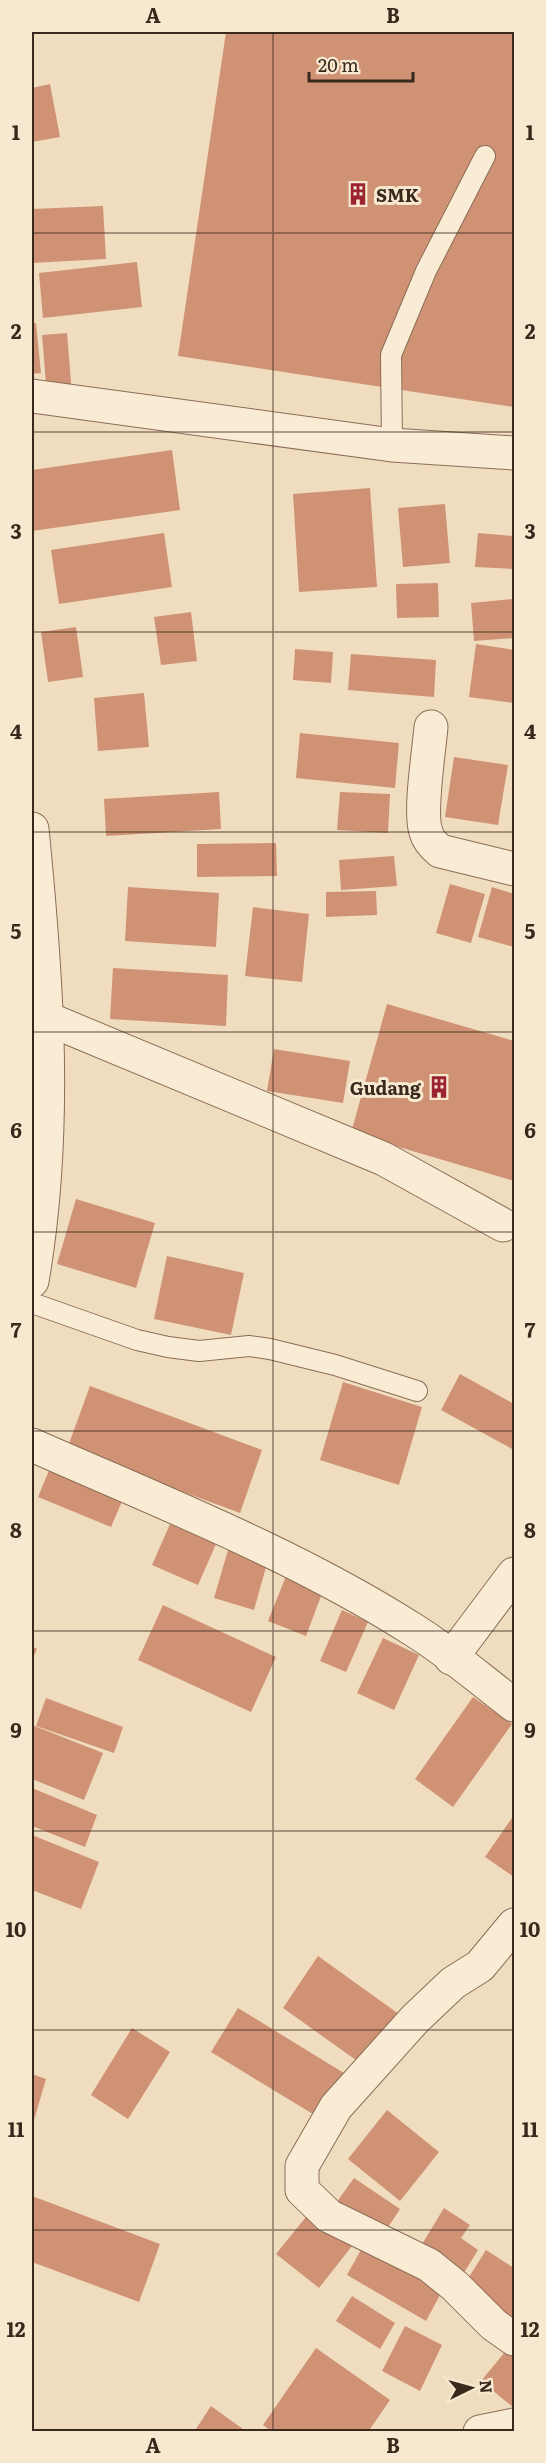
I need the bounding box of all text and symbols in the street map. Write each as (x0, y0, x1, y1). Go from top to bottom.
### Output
text: A (145, 0, 161, 29)
text: B (386, 0, 400, 29)
scale bar (309, 45, 412, 83)
text: 20 m (318, 51, 359, 78)
text: 1 (12, 116, 20, 146)
text: 1 (526, 116, 534, 146)
building icon: SMK (345, 181, 371, 207)
place label: SMK (376, 181, 419, 208)
text: 2 (11, 315, 22, 345)
text: 2 (525, 315, 536, 345)
text: 3 (10, 515, 22, 545)
text: 3 (524, 515, 536, 545)
text: 4 (10, 715, 22, 745)
text: 4 (524, 715, 536, 745)
text: 5 (11, 915, 22, 945)
text: 5 (525, 915, 536, 945)
place label: Gudang (350, 1074, 422, 1101)
building icon: Gudang (426, 1074, 452, 1100)
text: 6 (10, 1114, 22, 1144)
text: 6 (524, 1114, 536, 1144)
text: 7 (11, 1314, 22, 1344)
text: 7 (525, 1314, 536, 1344)
text: 8 (10, 1514, 22, 1544)
text: 8 (524, 1514, 536, 1544)
text: 9 (10, 1714, 22, 1744)
text: 9 (524, 1714, 536, 1744)
text: 10 (6, 1913, 26, 1943)
text: 10 (520, 1913, 540, 1943)
text: 11 (8, 2113, 24, 2143)
text: 11 (522, 2113, 538, 2143)
text: 12 (6, 2313, 26, 2343)
text: 12 (520, 2313, 540, 2343)
north arrow (441, 2358, 501, 2418)
text: N (474, 2379, 499, 2394)
text: A (145, 2429, 161, 2459)
text: B (386, 2429, 400, 2459)

